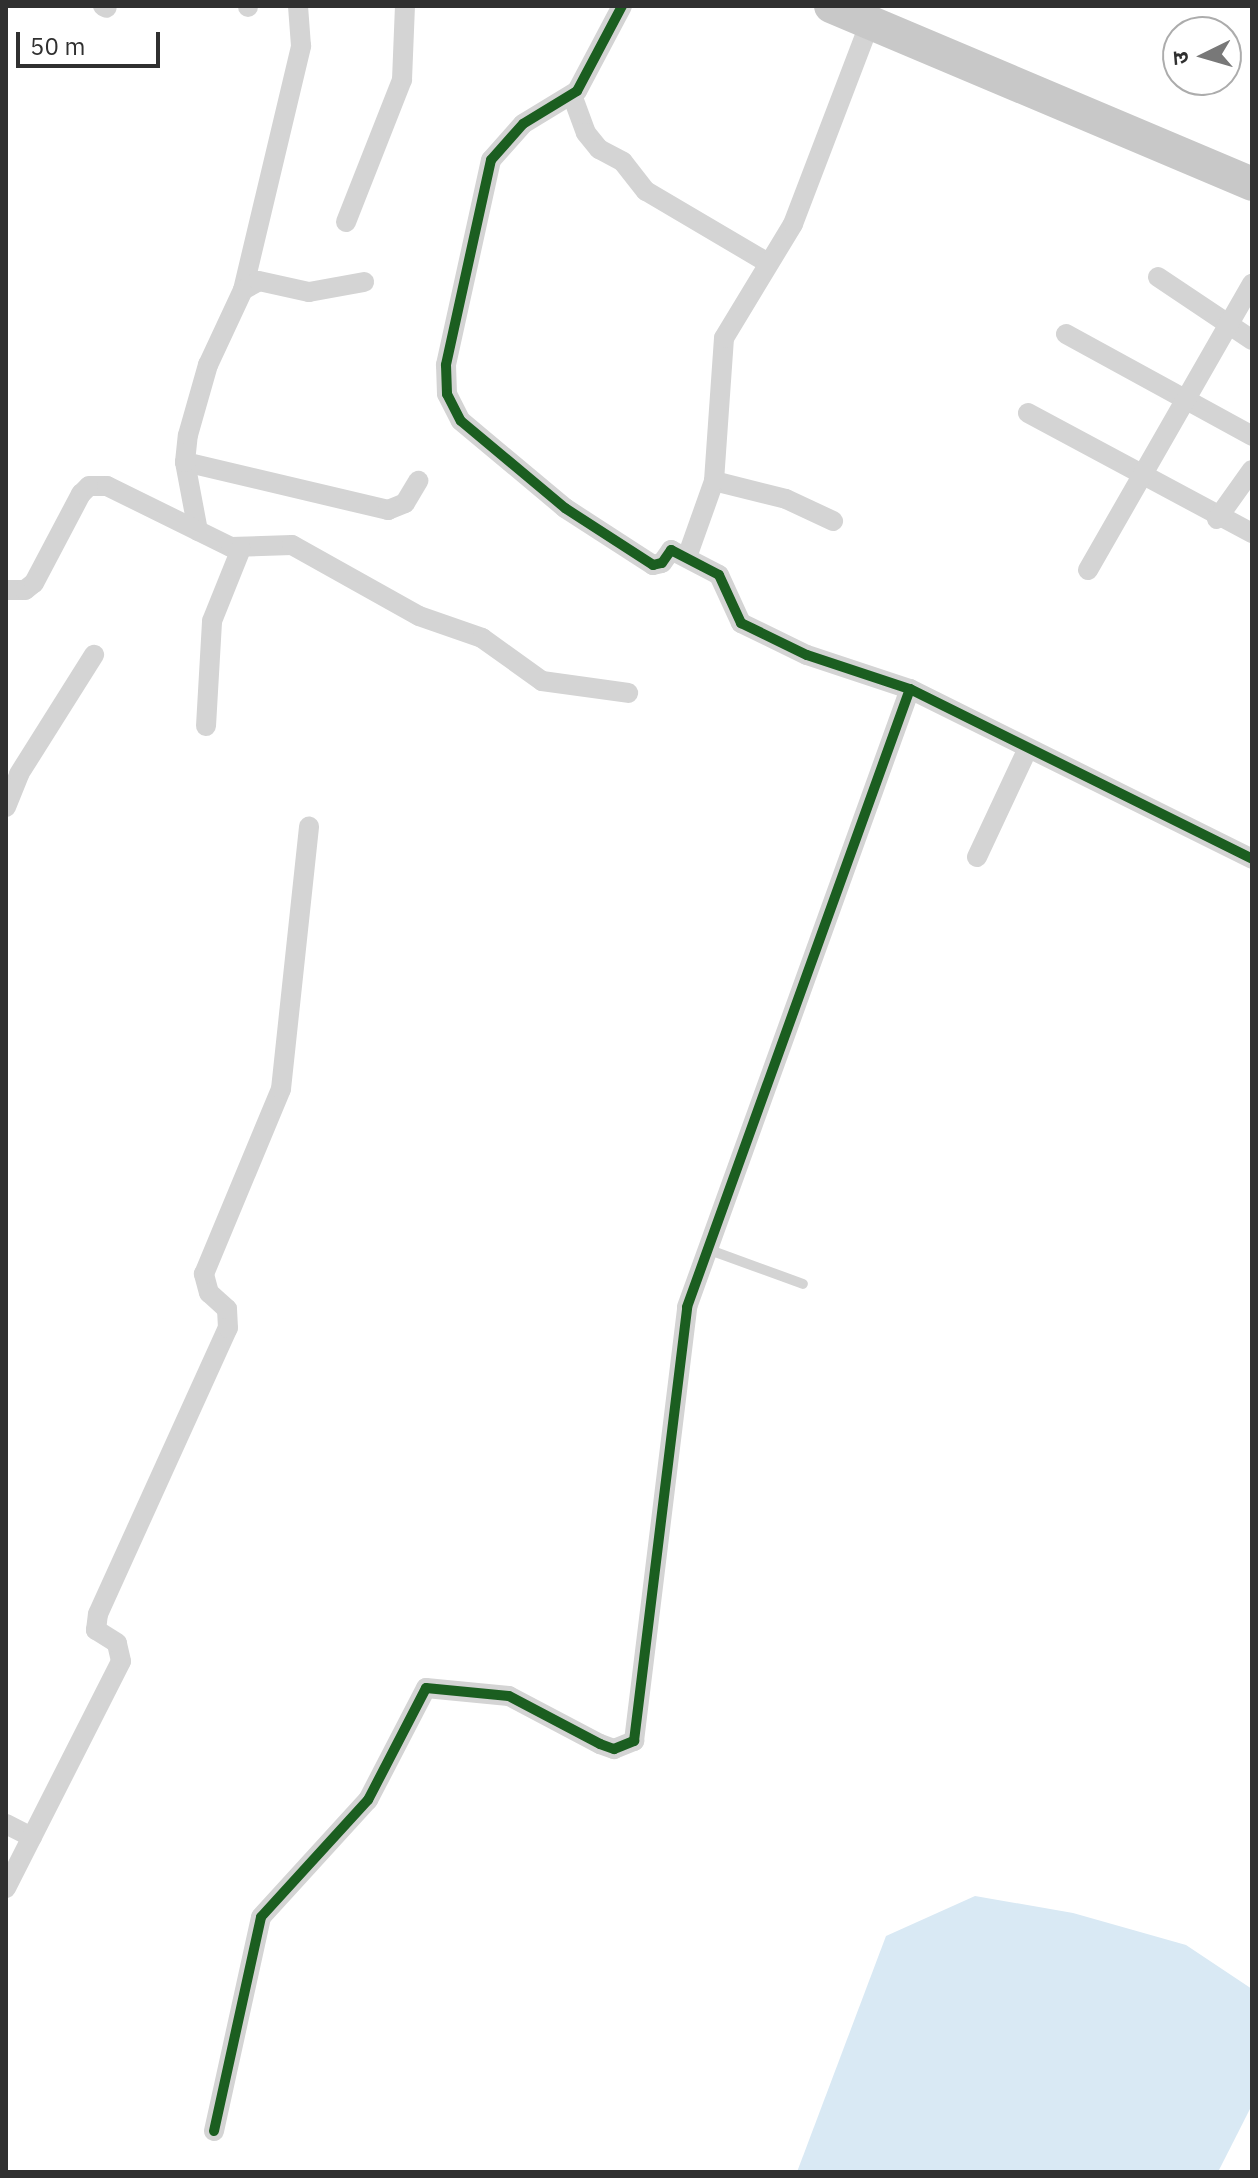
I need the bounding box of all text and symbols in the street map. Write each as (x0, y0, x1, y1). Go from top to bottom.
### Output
scale bar (20, 16, 164, 66)
north arrow (1162, 16, 1242, 96)
text: 50 m (30, 30, 85, 62)
text: उ (1165, 50, 1195, 66)

